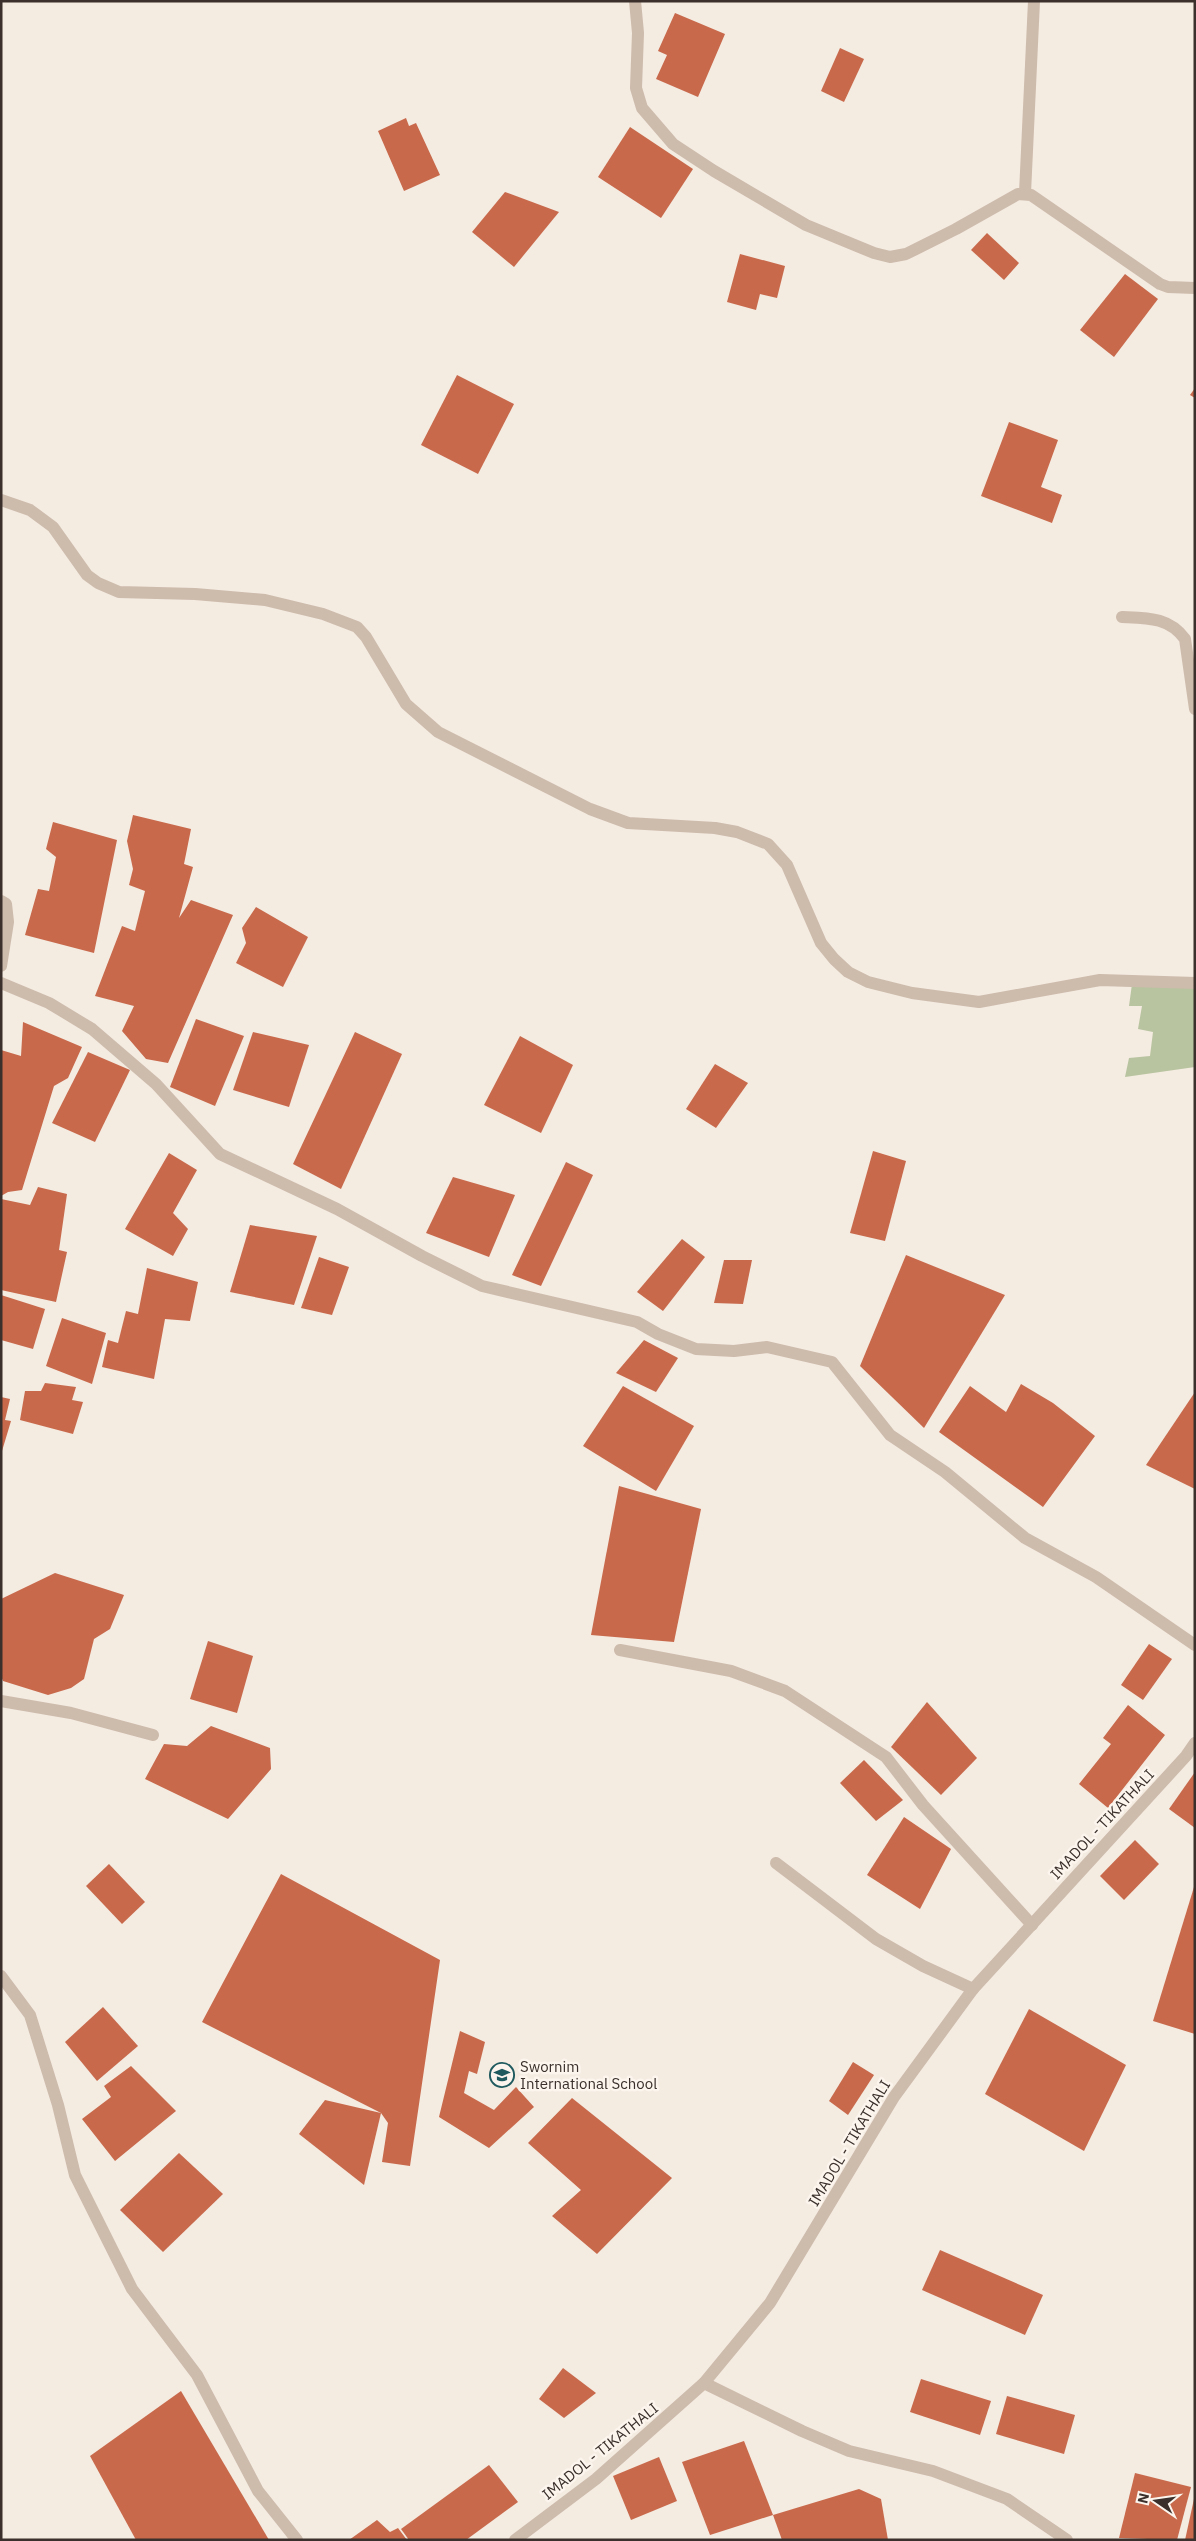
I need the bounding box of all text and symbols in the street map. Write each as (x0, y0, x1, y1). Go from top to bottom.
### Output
street label: IMADOL - TIKATHALI (1046, 1765, 1158, 1883)
place label: Swornim International School (520, 2057, 657, 2093)
school or university icon: Swornim International School (489, 2062, 515, 2088)
street label: IMADOL - TIKATHALI (804, 2076, 894, 2210)
street label: IMADOL - TIKATHALI (538, 2398, 662, 2504)
north arrow (1131, 2476, 1181, 2526)
text: N (1133, 2491, 1153, 2505)

